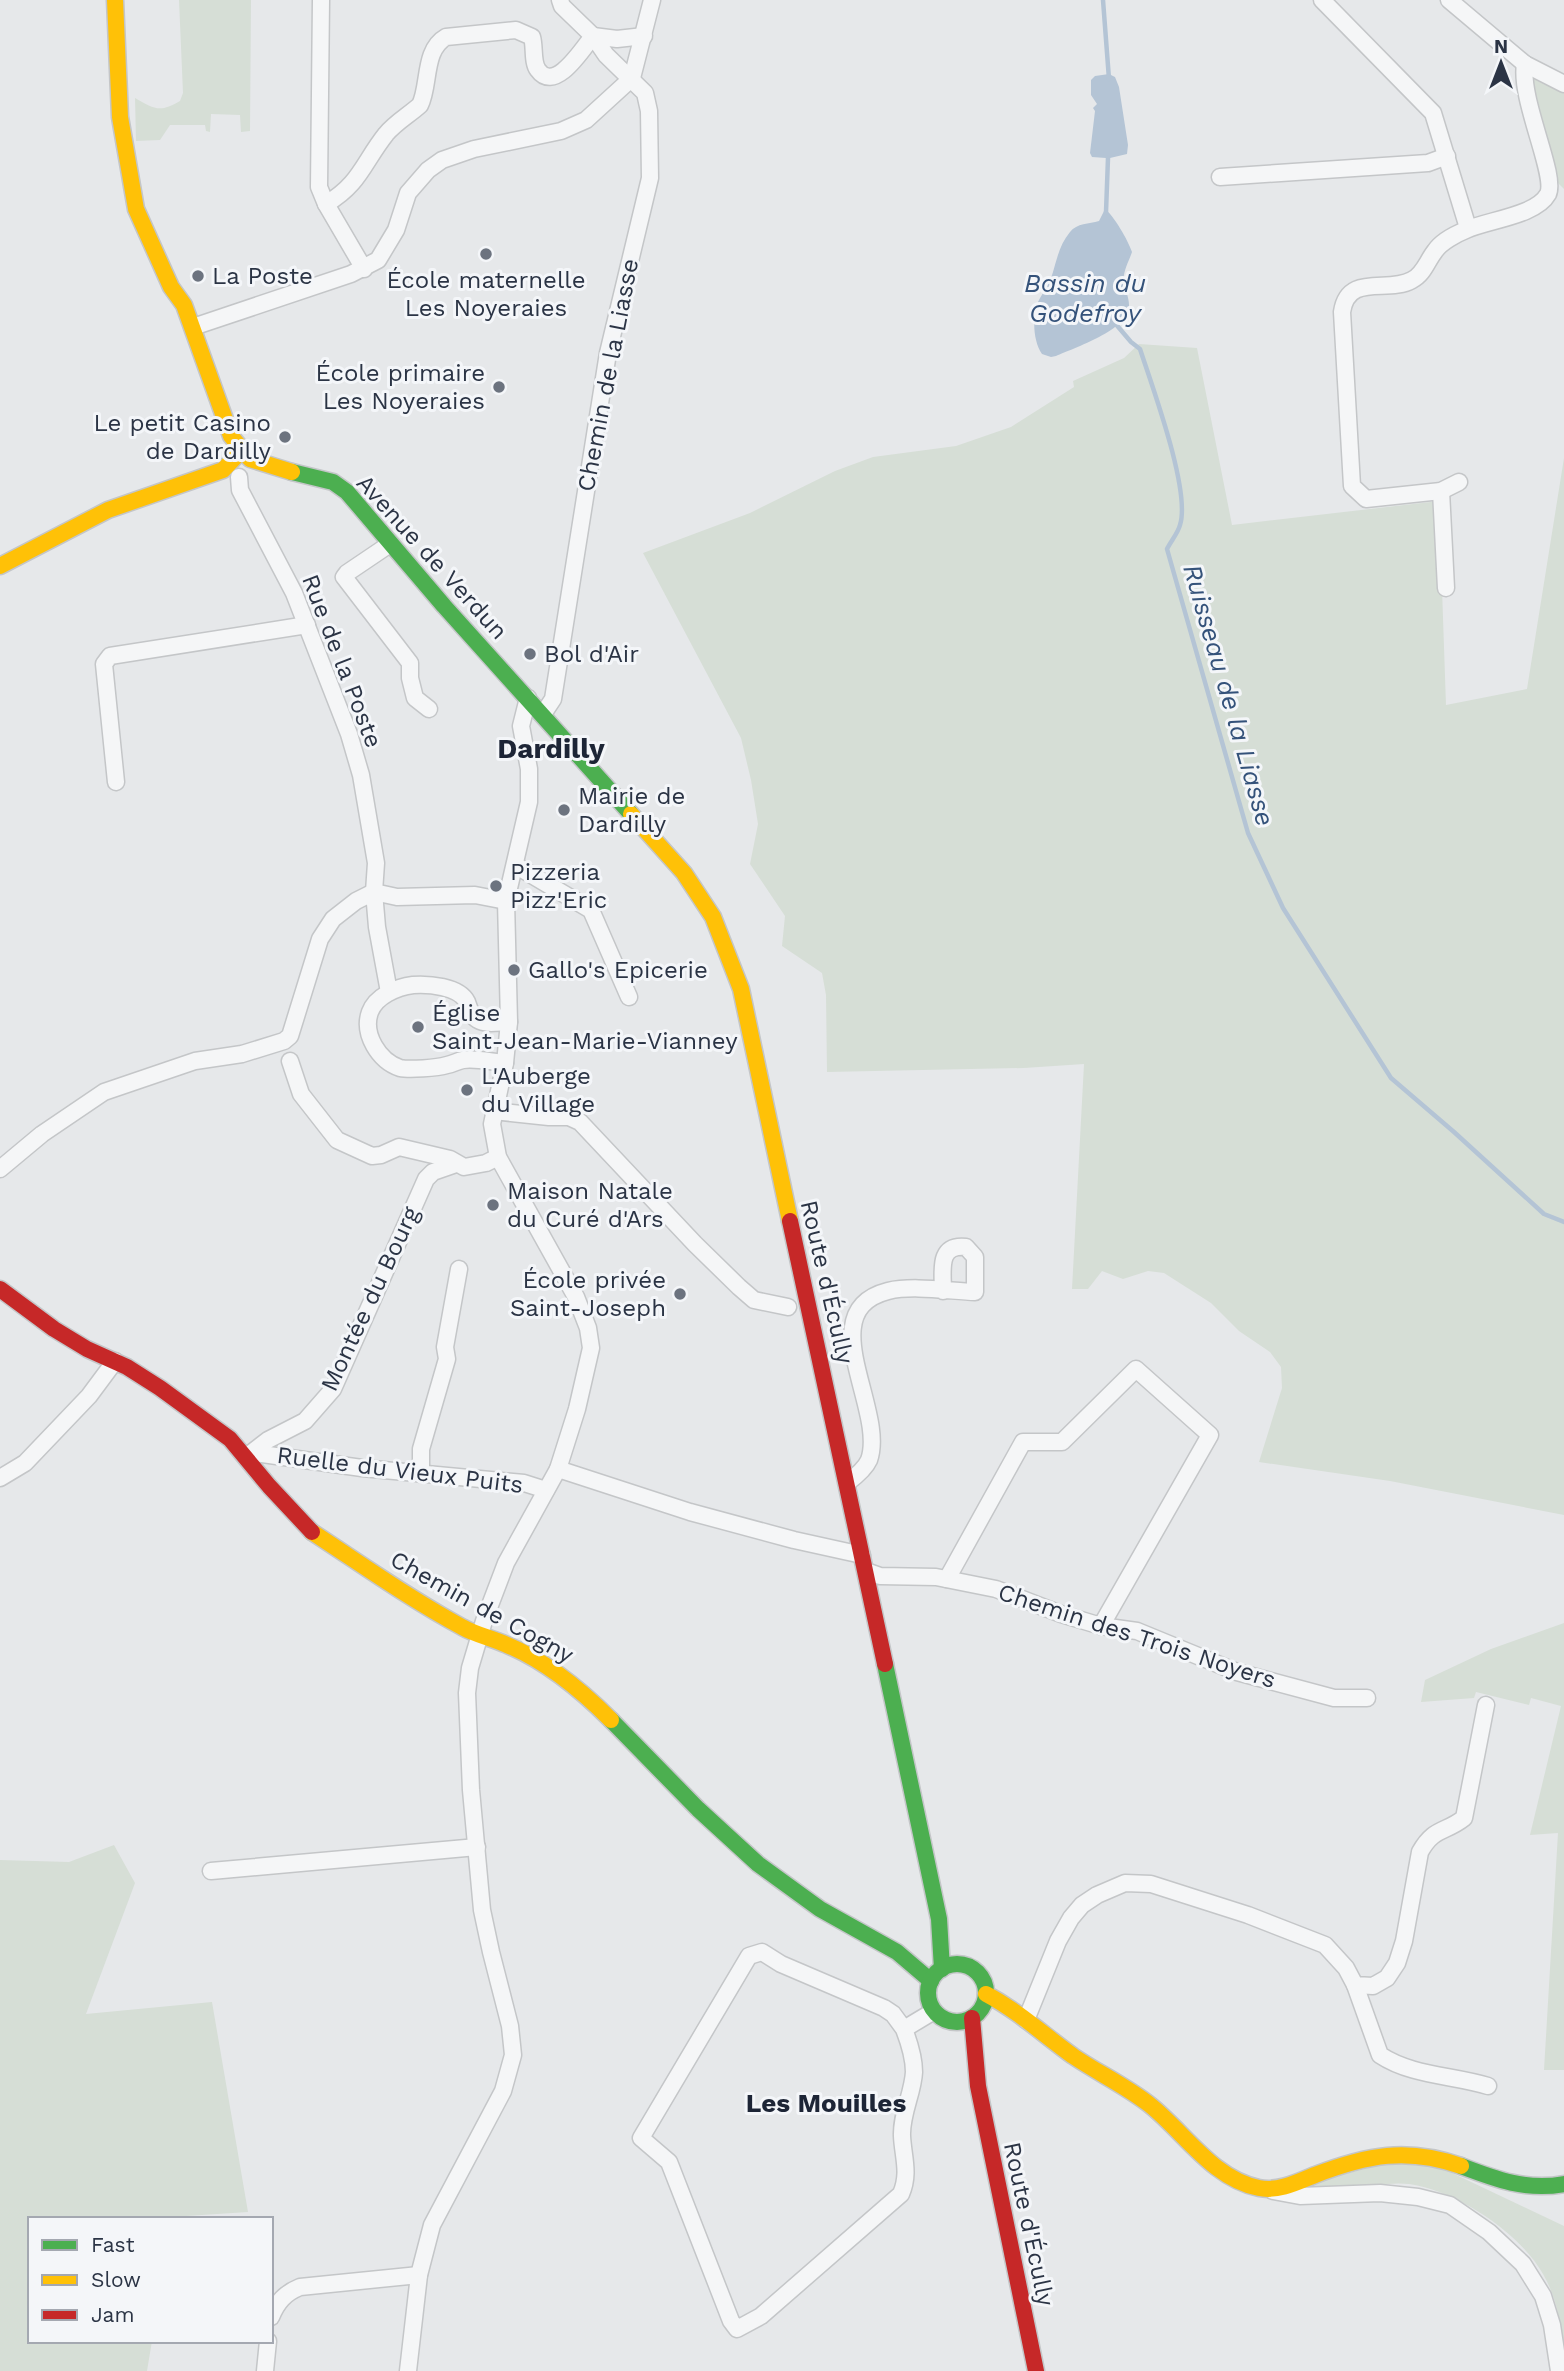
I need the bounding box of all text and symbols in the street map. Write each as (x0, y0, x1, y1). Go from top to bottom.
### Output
north arrow (1466, 28, 1536, 98)
text: N (1494, 35, 1508, 58)
marker: École maternelle Les Noyeraies (478, 246, 494, 262)
street label: Chemin de la Liasse (572, 256, 644, 494)
place label: La Poste (212, 262, 313, 290)
place label: École maternelle Les Noyeraies (387, 266, 585, 322)
marker: La Poste (190, 268, 206, 284)
water label: Bassin du Godefroy (1024, 268, 1146, 328)
place label: École primaire Les Noyeraies (316, 359, 485, 415)
marker: École primaire Les Noyeraies (491, 379, 507, 395)
place label: Le petit Casino de Dardilly (93, 409, 272, 465)
marker: Le petit Casino de Dardilly (277, 429, 293, 445)
street label: Avenue de Verdun (351, 469, 513, 645)
water label: Ruisseau de la Liasse (1177, 561, 1281, 829)
street label: Rue de la Poste (296, 570, 388, 752)
place label: Bol d'Air (544, 640, 639, 668)
marker: Bol d'Air (522, 646, 538, 662)
district label: Dardilly (497, 732, 605, 765)
place label: Mairie de Dardilly (578, 782, 685, 838)
marker: Mairie de Dardilly (556, 802, 572, 818)
place label: Pizzeria Pizz'Eric (510, 858, 607, 914)
marker: Pizzeria Pizz'Eric (488, 878, 504, 894)
place label: Gallo's Epicerie (528, 956, 708, 984)
marker: Gallo's Epicerie (506, 962, 522, 978)
place label: Église Saint-Jean-Marie-Vianney (432, 999, 738, 1055)
marker: Église Saint-Jean-Marie-Vianney (410, 1019, 426, 1035)
place label: L'Auberge du Village (481, 1062, 595, 1118)
marker: L'Auberge du Village (459, 1082, 475, 1098)
place label: Maison Natale du Curé d'Ars (507, 1177, 673, 1233)
marker: Maison Natale du Curé d'Ars (485, 1197, 501, 1213)
street label: Route d'Écully (795, 1197, 860, 1367)
street label: Montée du Bourg (315, 1202, 425, 1396)
place label: École privée Saint-Joseph (510, 1266, 666, 1322)
marker: École privée Saint-Joseph (672, 1286, 688, 1302)
street label: Ruelle du Vieux Puits (275, 1441, 525, 1499)
street label: Chemin de Cogny (386, 1545, 579, 1669)
street label: Chemin des Trois Noyers (995, 1578, 1279, 1694)
district label: Les Mouilles (746, 2088, 906, 2118)
street label: Route d'Écully (998, 2139, 1060, 2309)
legend (28, 2217, 273, 2343)
text: Fast (91, 2232, 135, 2257)
text: Slow (91, 2267, 141, 2292)
text: Jam (91, 2302, 134, 2327)

